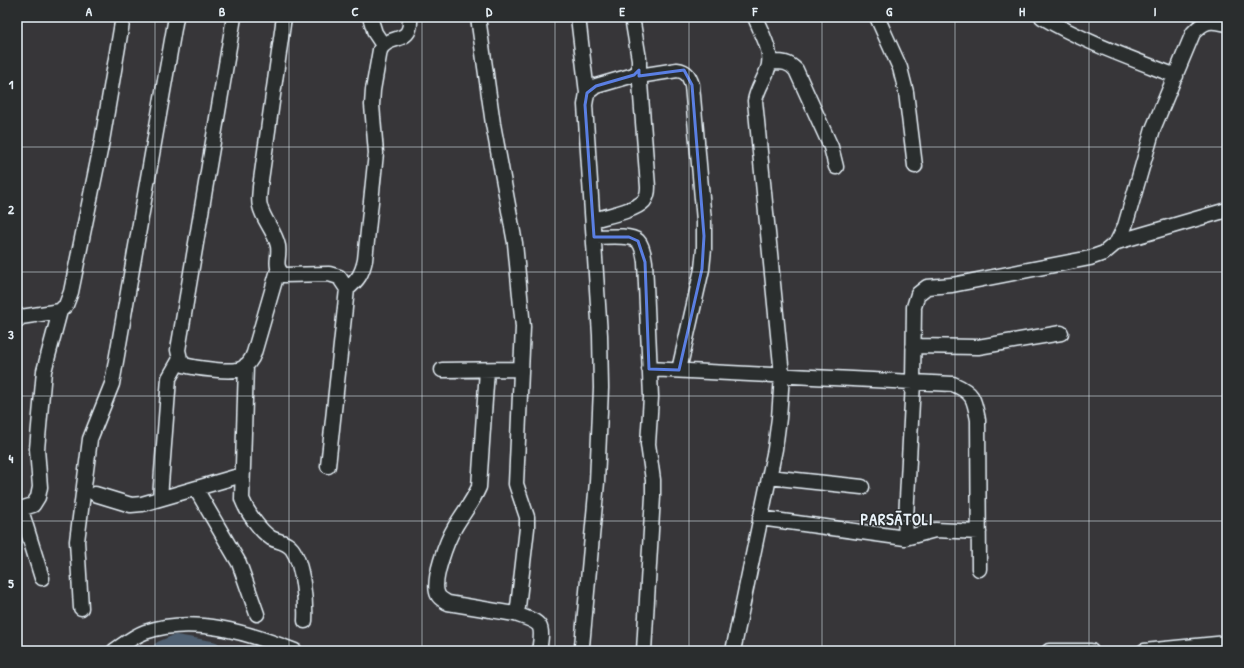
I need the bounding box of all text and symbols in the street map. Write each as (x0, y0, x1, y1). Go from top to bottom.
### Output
text: A (86, 2, 93, 20)
text: B (219, 2, 226, 20)
text: C (351, 2, 359, 20)
text: D (486, 2, 493, 20)
text: E (619, 2, 625, 20)
text: F (752, 2, 759, 20)
text: G (886, 2, 893, 20)
text: H (1019, 2, 1025, 20)
text: I (1153, 2, 1157, 20)
text: 1 (9, 75, 14, 93)
text: 2 (8, 200, 15, 218)
text: 3 (8, 325, 14, 343)
text: 4 (9, 449, 14, 467)
district label: PARSĀTOLI (860, 508, 934, 530)
text: 5 (8, 574, 14, 592)

